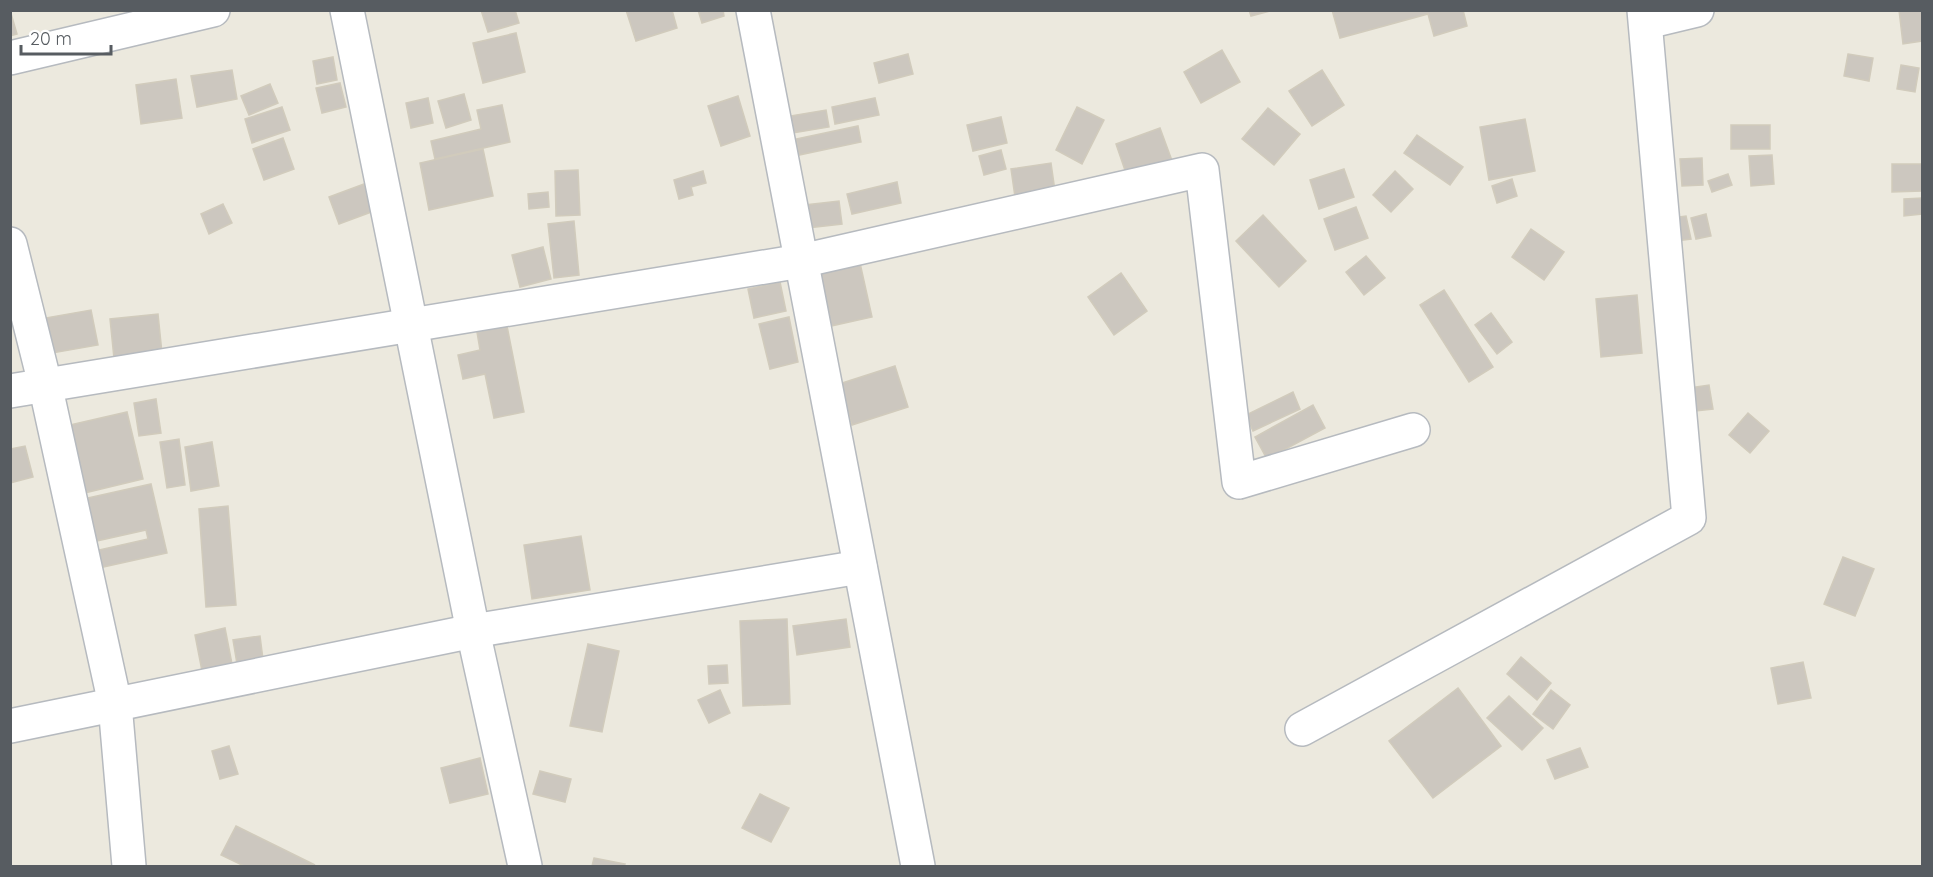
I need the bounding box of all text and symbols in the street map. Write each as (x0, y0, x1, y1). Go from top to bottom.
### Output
scale bar (21, 18, 111, 56)
text: 20 m (30, 27, 72, 50)

